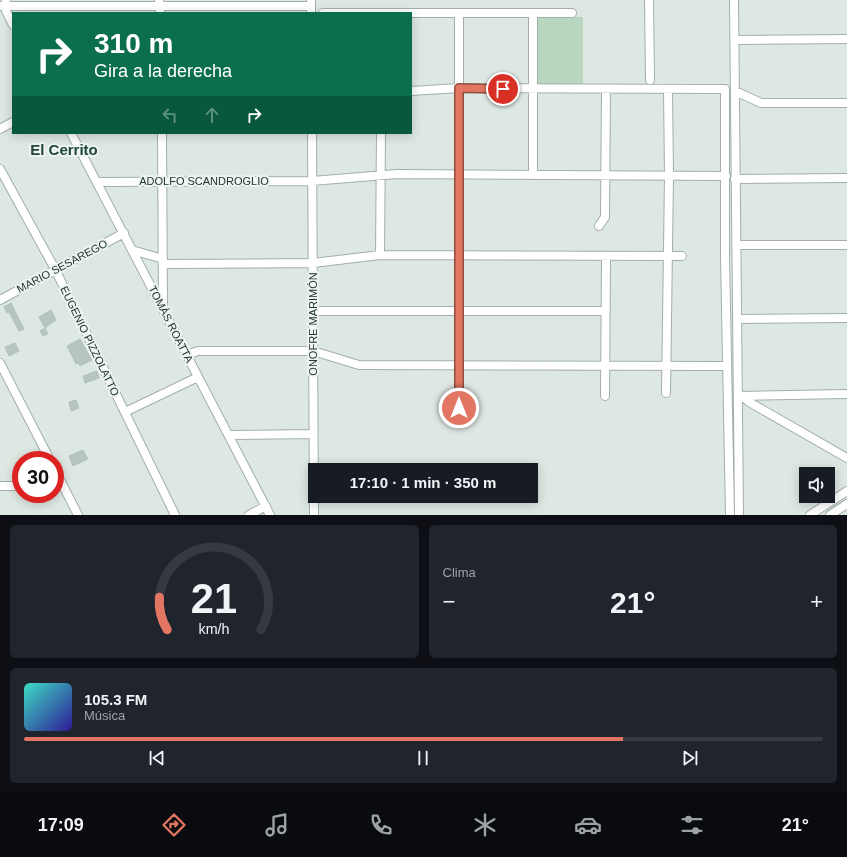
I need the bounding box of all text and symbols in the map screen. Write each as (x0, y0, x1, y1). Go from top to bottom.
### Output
icon: right (28, 28, 80, 80)
text: 310 m (94, 28, 173, 59)
text: Gira a la derecha (94, 61, 232, 81)
pin (486, 72, 520, 106)
icon: arrive (492, 78, 514, 100)
icon: left (159, 104, 181, 126)
icon: ahead (201, 104, 223, 126)
icon: right (243, 104, 265, 126)
district label: El Cerrito (30, 141, 98, 158)
street label: ADOLFO SCANDROGLIO (139, 175, 269, 187)
street label: MARIO SESAREGO (15, 237, 110, 295)
street label: ONOFRE MARIMÓN (307, 272, 319, 376)
street label: TOMÁS ROATTA (146, 283, 196, 365)
street label: EUGENIO PIZZOLATTO (58, 284, 122, 398)
position arrow (438, 387, 480, 429)
speed limit sign: 30 (12, 451, 64, 503)
map controls (799, 467, 835, 503)
button: sound (799, 467, 835, 503)
text: 17:10 · 1 min · 350 m (350, 474, 496, 491)
text: Clima (443, 565, 476, 580)
text: 21 (191, 574, 237, 621)
text: 21° (610, 586, 655, 619)
text: − (443, 589, 455, 614)
text: + (810, 589, 823, 614)
text: km/h (199, 620, 230, 636)
text: 105.3 FM (84, 691, 147, 708)
text: Música (84, 708, 125, 723)
icon: previous (146, 747, 168, 769)
icon: pause (412, 747, 434, 769)
icon: next (679, 747, 701, 769)
icon: directions (160, 811, 188, 839)
icon: music (263, 811, 291, 839)
icon: phone (367, 811, 395, 839)
icon: climate (471, 811, 499, 839)
icon: car (574, 811, 602, 839)
icon: filters (678, 811, 706, 839)
text: 17:09 (38, 815, 84, 835)
text: 21° (782, 815, 809, 835)

